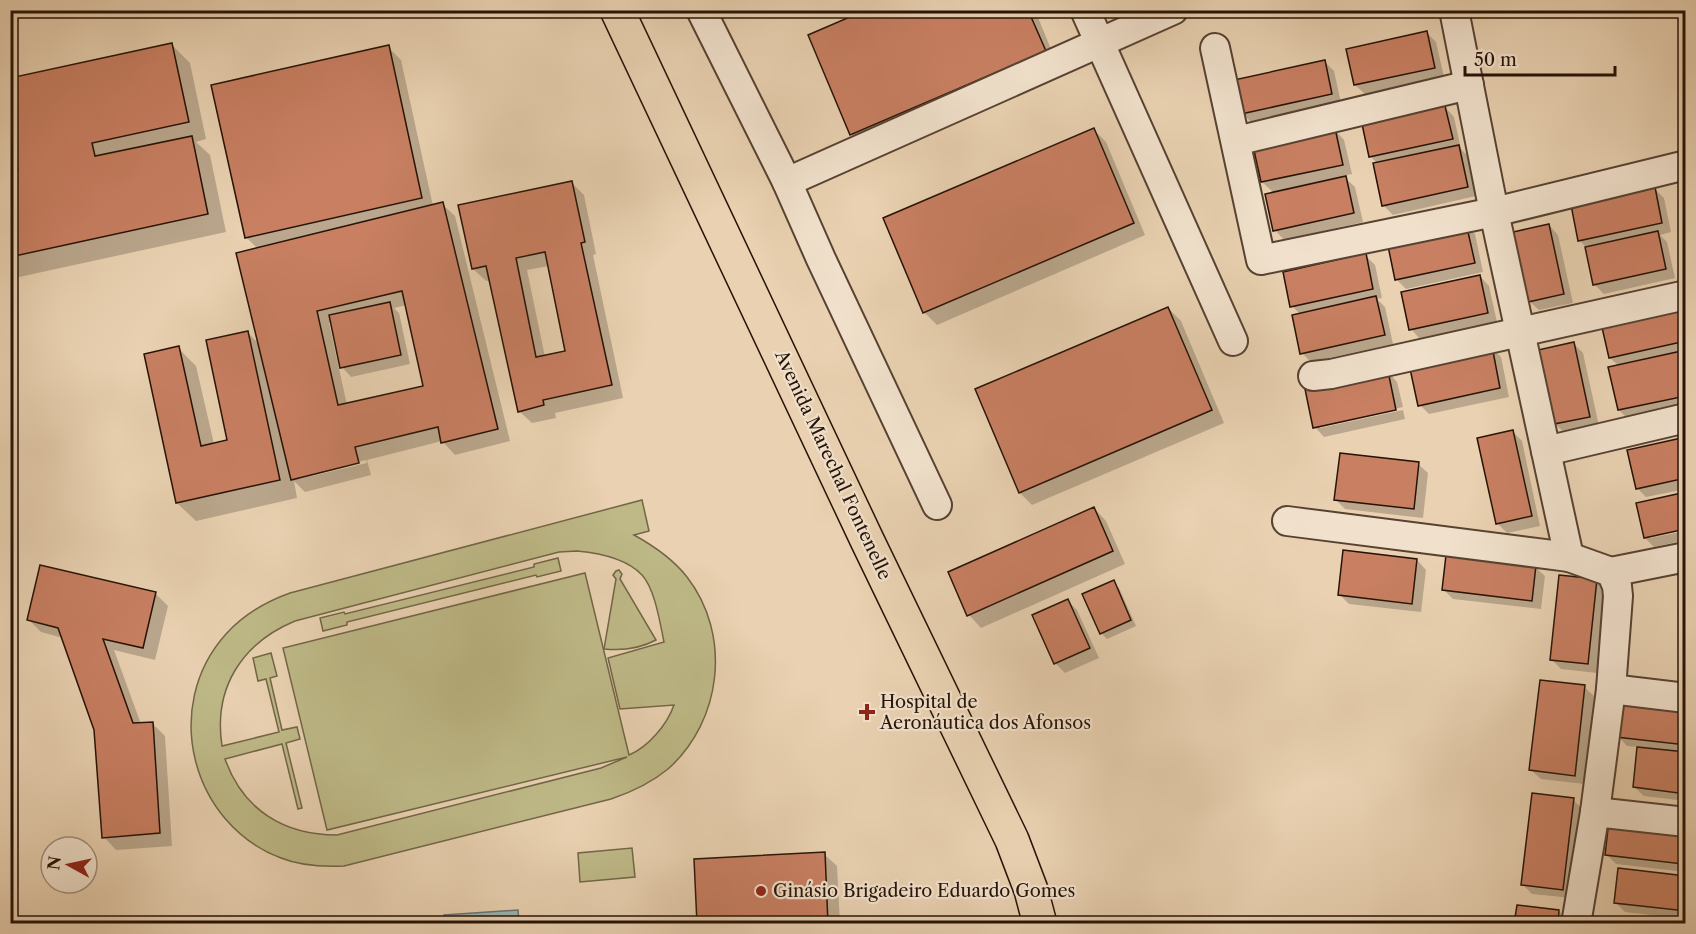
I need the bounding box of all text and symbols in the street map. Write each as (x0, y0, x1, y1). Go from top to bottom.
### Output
scale bar (1465, 39, 1615, 77)
text: 50 m (1474, 49, 1517, 71)
street label: Avenida Marechal Fontenelle (770, 346, 896, 583)
place label: Hospital de Aeronáutica dos Afonsos (879, 691, 1091, 734)
marker: Hospital de Aeronáutica dos Afonsos (858, 703, 876, 721)
north arrow (39, 835, 99, 895)
text: N (43, 855, 65, 871)
place label: Ginásio Brigadeiro Eduardo Gomes (773, 880, 1075, 902)
marker: Ginásio Brigadeiro Eduardo Gomes (754, 884, 768, 898)

